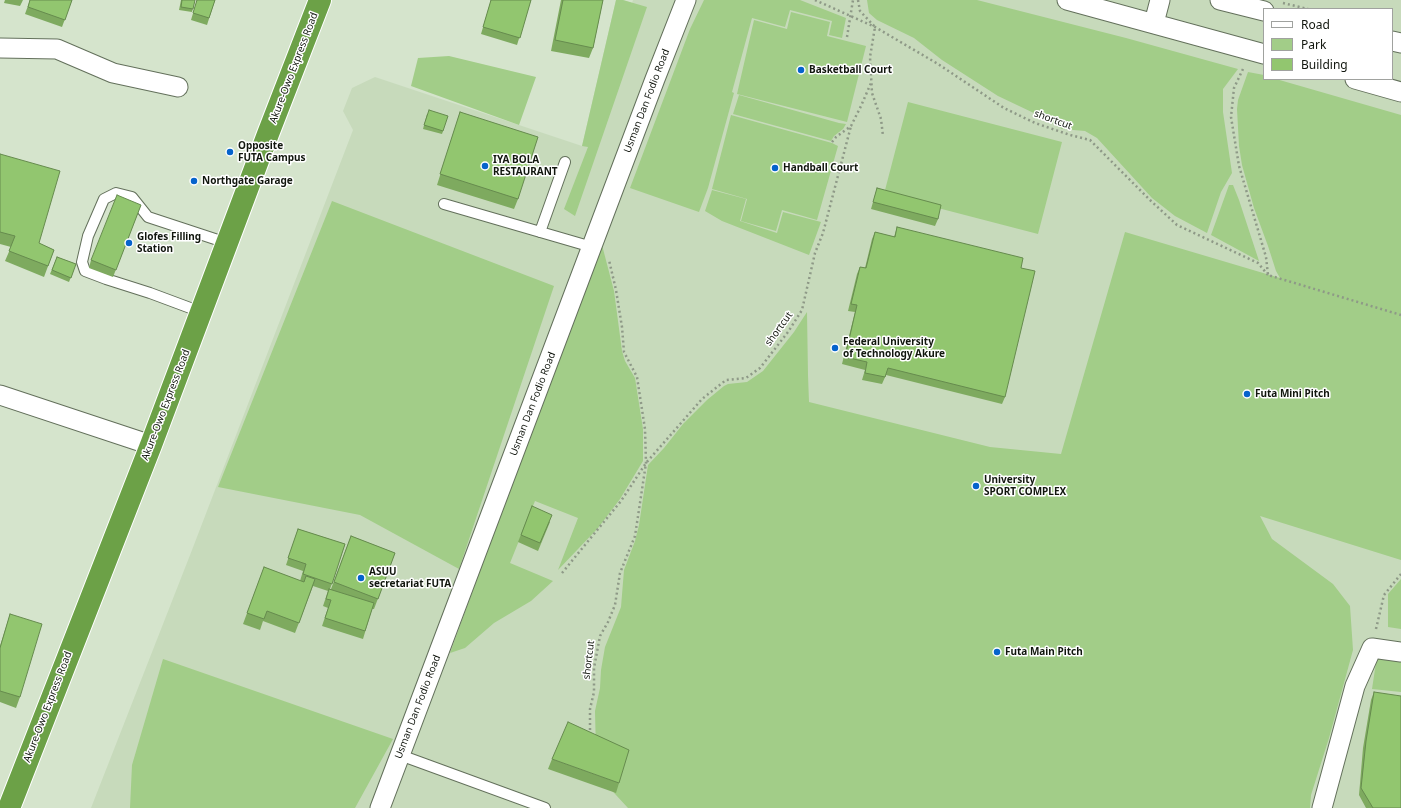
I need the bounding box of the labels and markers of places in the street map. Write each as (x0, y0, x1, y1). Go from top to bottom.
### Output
place label: Basketball Court (809, 64, 892, 76)
marker: Basketball Court (796, 65, 806, 75)
place label: Opposite FUTA Campus (238, 140, 306, 164)
marker: Opposite FUTA Campus (225, 147, 235, 157)
place label: IYA BOLA RESTAURANT (493, 154, 558, 178)
marker: IYA BOLA RESTAURANT (480, 161, 490, 171)
place label: Handball Court (783, 162, 858, 174)
marker: Handball Court (770, 163, 780, 173)
place label: Northgate Garage (202, 175, 293, 187)
marker: Northgate Garage (189, 176, 199, 186)
place label: Glofes Filling Station (137, 231, 201, 254)
marker: Glofes Filling Station (124, 238, 134, 248)
place label: Federal University of Technology Akure (843, 336, 945, 360)
marker: Federal University of Technology Akure (830, 343, 840, 353)
place label: Futa Mini Pitch (1255, 388, 1330, 400)
marker: Futa Mini Pitch (1242, 389, 1252, 399)
place label: University SPORT COMPLEX (984, 474, 1066, 498)
marker: University SPORT COMPLEX (971, 481, 981, 491)
place label: ASUU secretariat FUTA (369, 566, 451, 590)
marker: ASUU secretariat FUTA (356, 573, 366, 583)
place label: Futa Main Pitch (1005, 646, 1083, 658)
marker: Futa Main Pitch (992, 647, 1002, 657)

